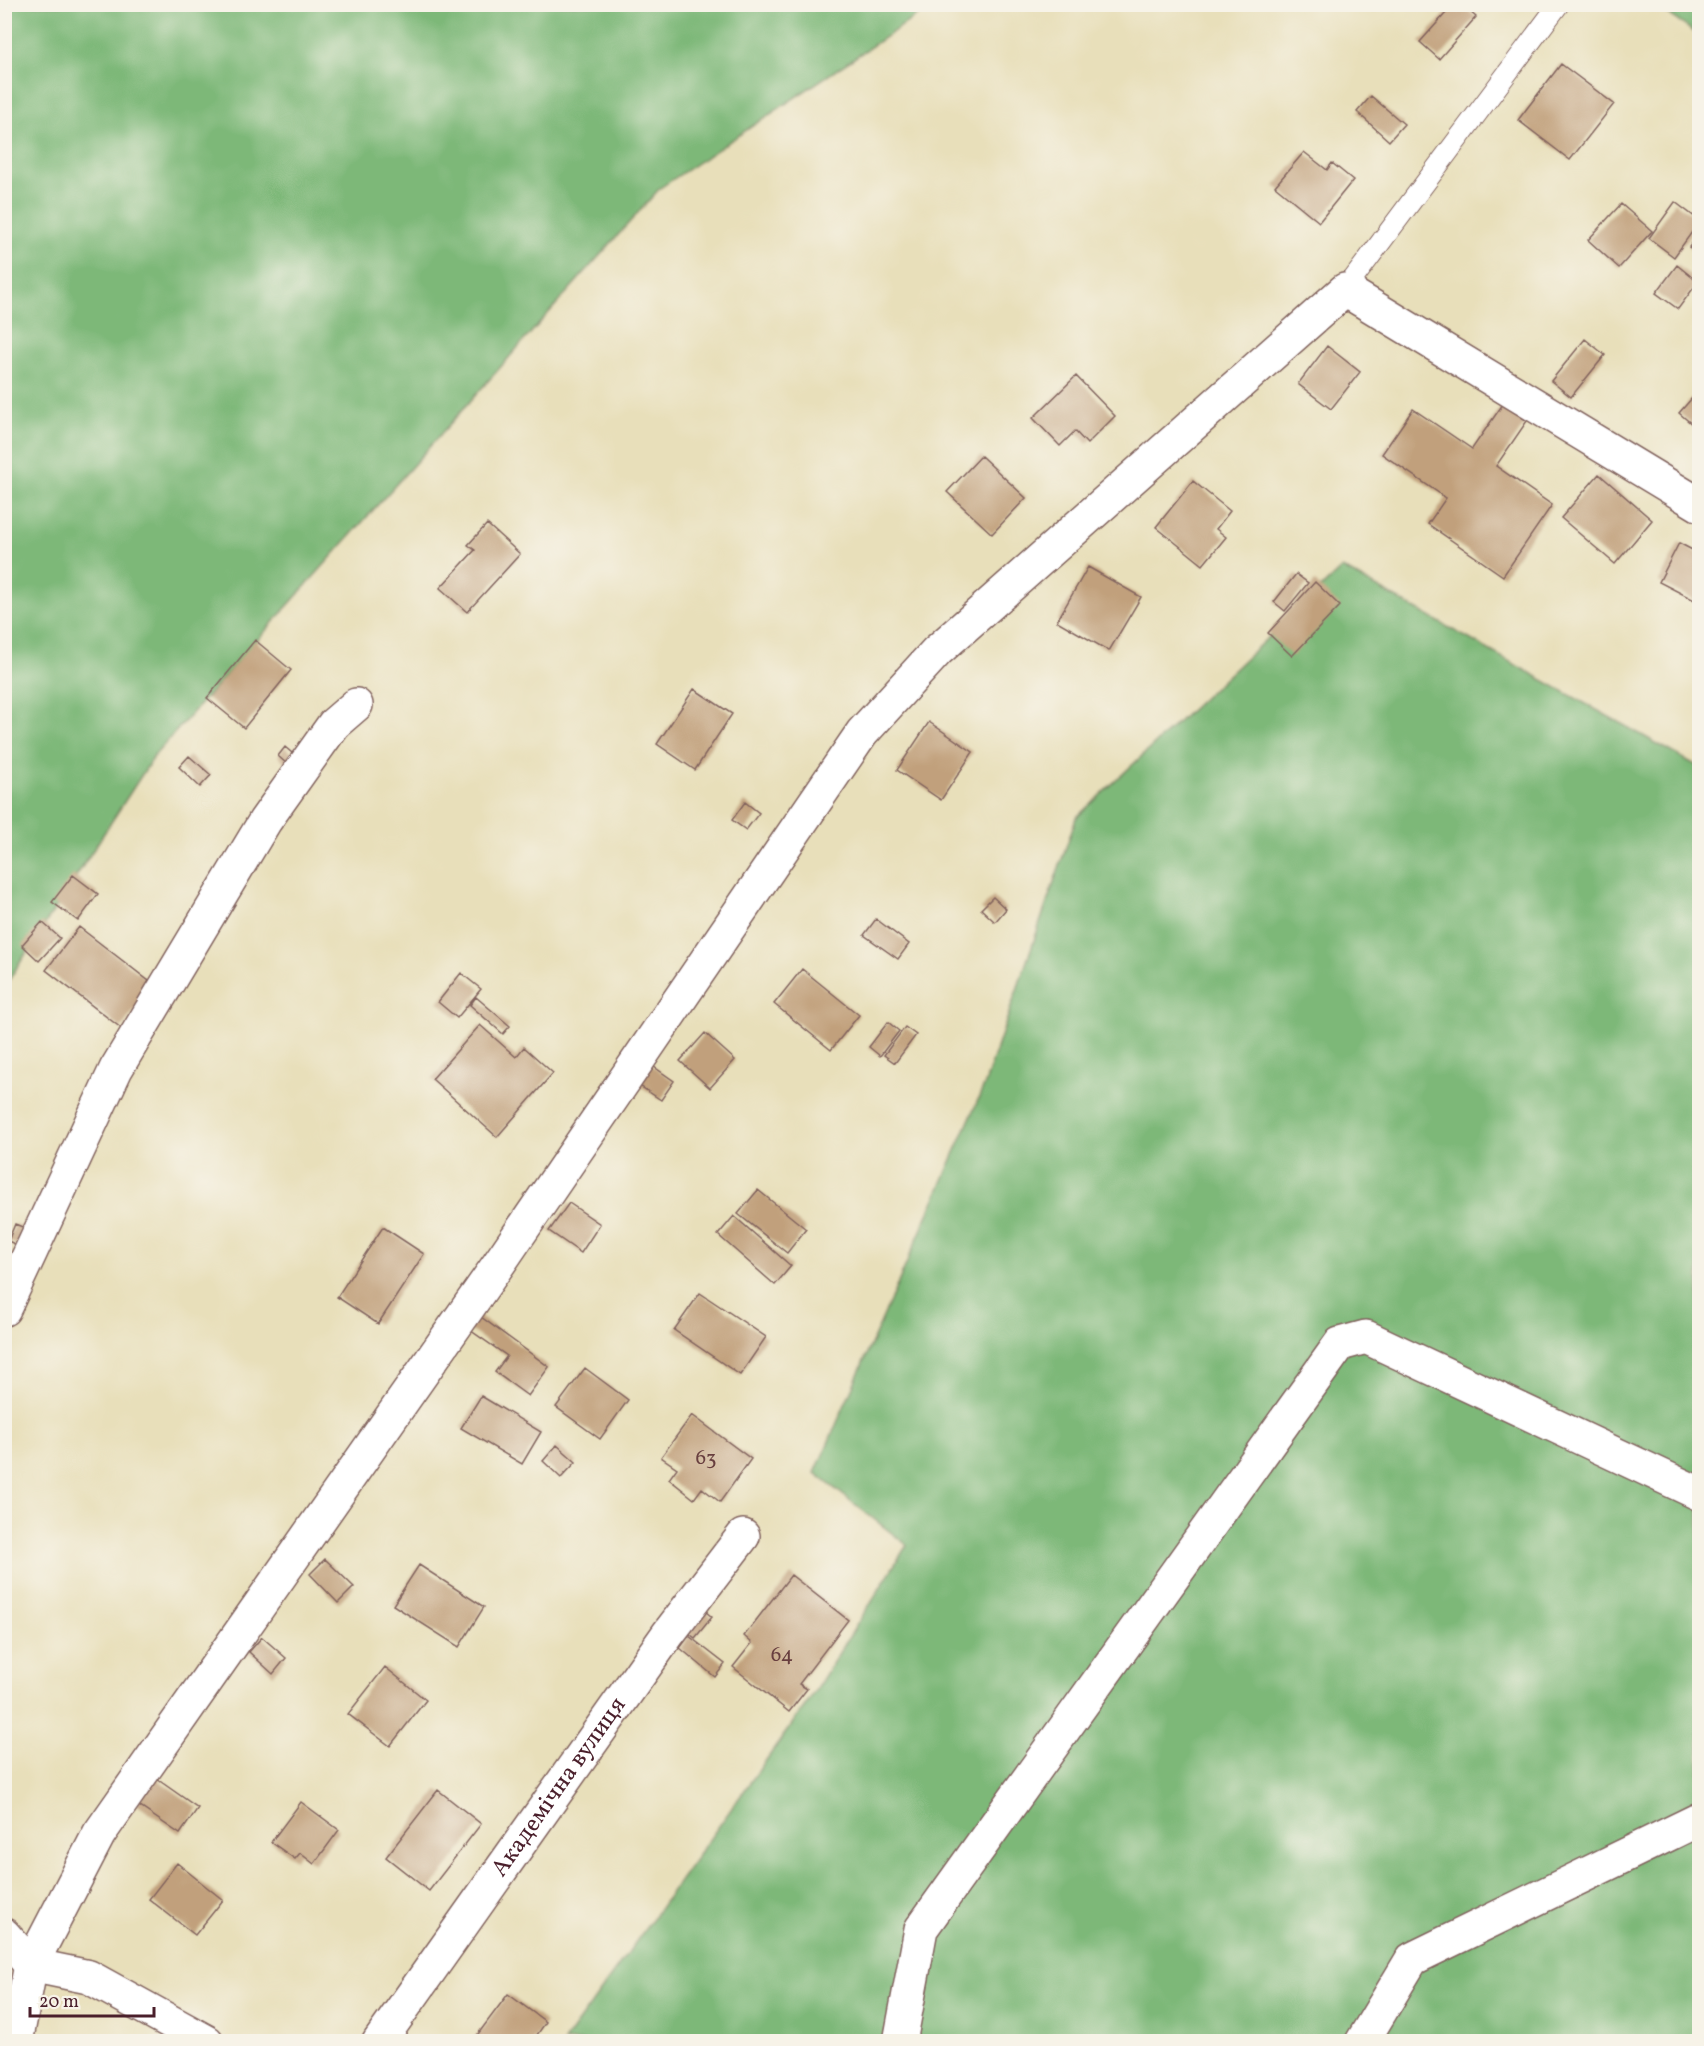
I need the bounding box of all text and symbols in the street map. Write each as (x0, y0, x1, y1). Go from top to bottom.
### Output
house number: 63 (695, 1444, 717, 1473)
house number: 64 (771, 1641, 793, 1670)
street label: Академічна вулиця (484, 1690, 635, 1884)
scale bar (30, 1980, 154, 2018)
text: 20 m (39, 1990, 79, 2015)

